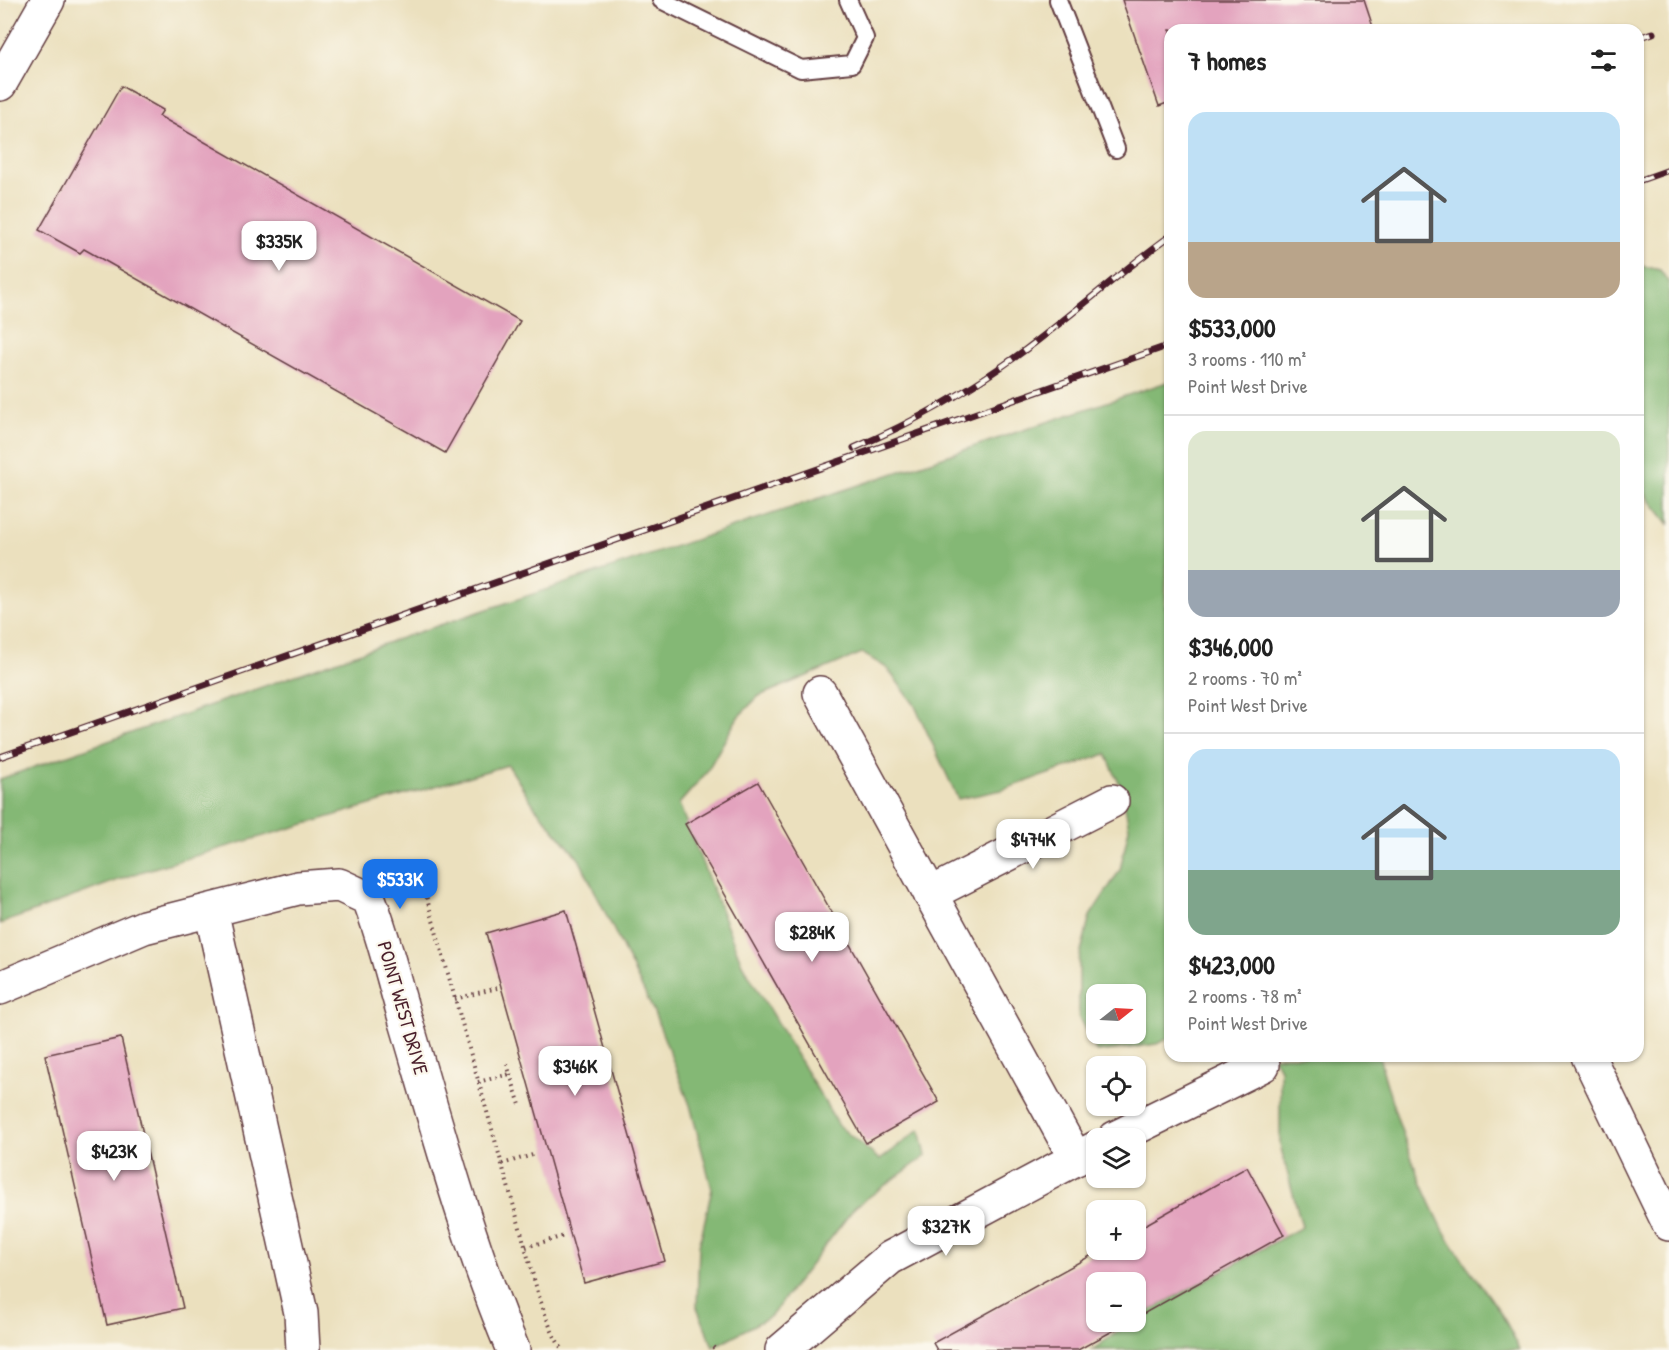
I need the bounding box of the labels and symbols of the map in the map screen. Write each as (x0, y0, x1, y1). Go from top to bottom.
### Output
pin: $335K (237, 221, 321, 272)
pin: $474K (991, 819, 1075, 870)
pin: $533K (358, 859, 442, 910)
pin: $284K (770, 912, 854, 963)
street label: POINT WEST DRIVE (372, 938, 435, 1078)
north arrow (1086, 984, 1146, 1044)
pin: $346K (533, 1046, 617, 1097)
pin: $423K (72, 1131, 156, 1182)
pin: $327K (904, 1206, 988, 1257)

